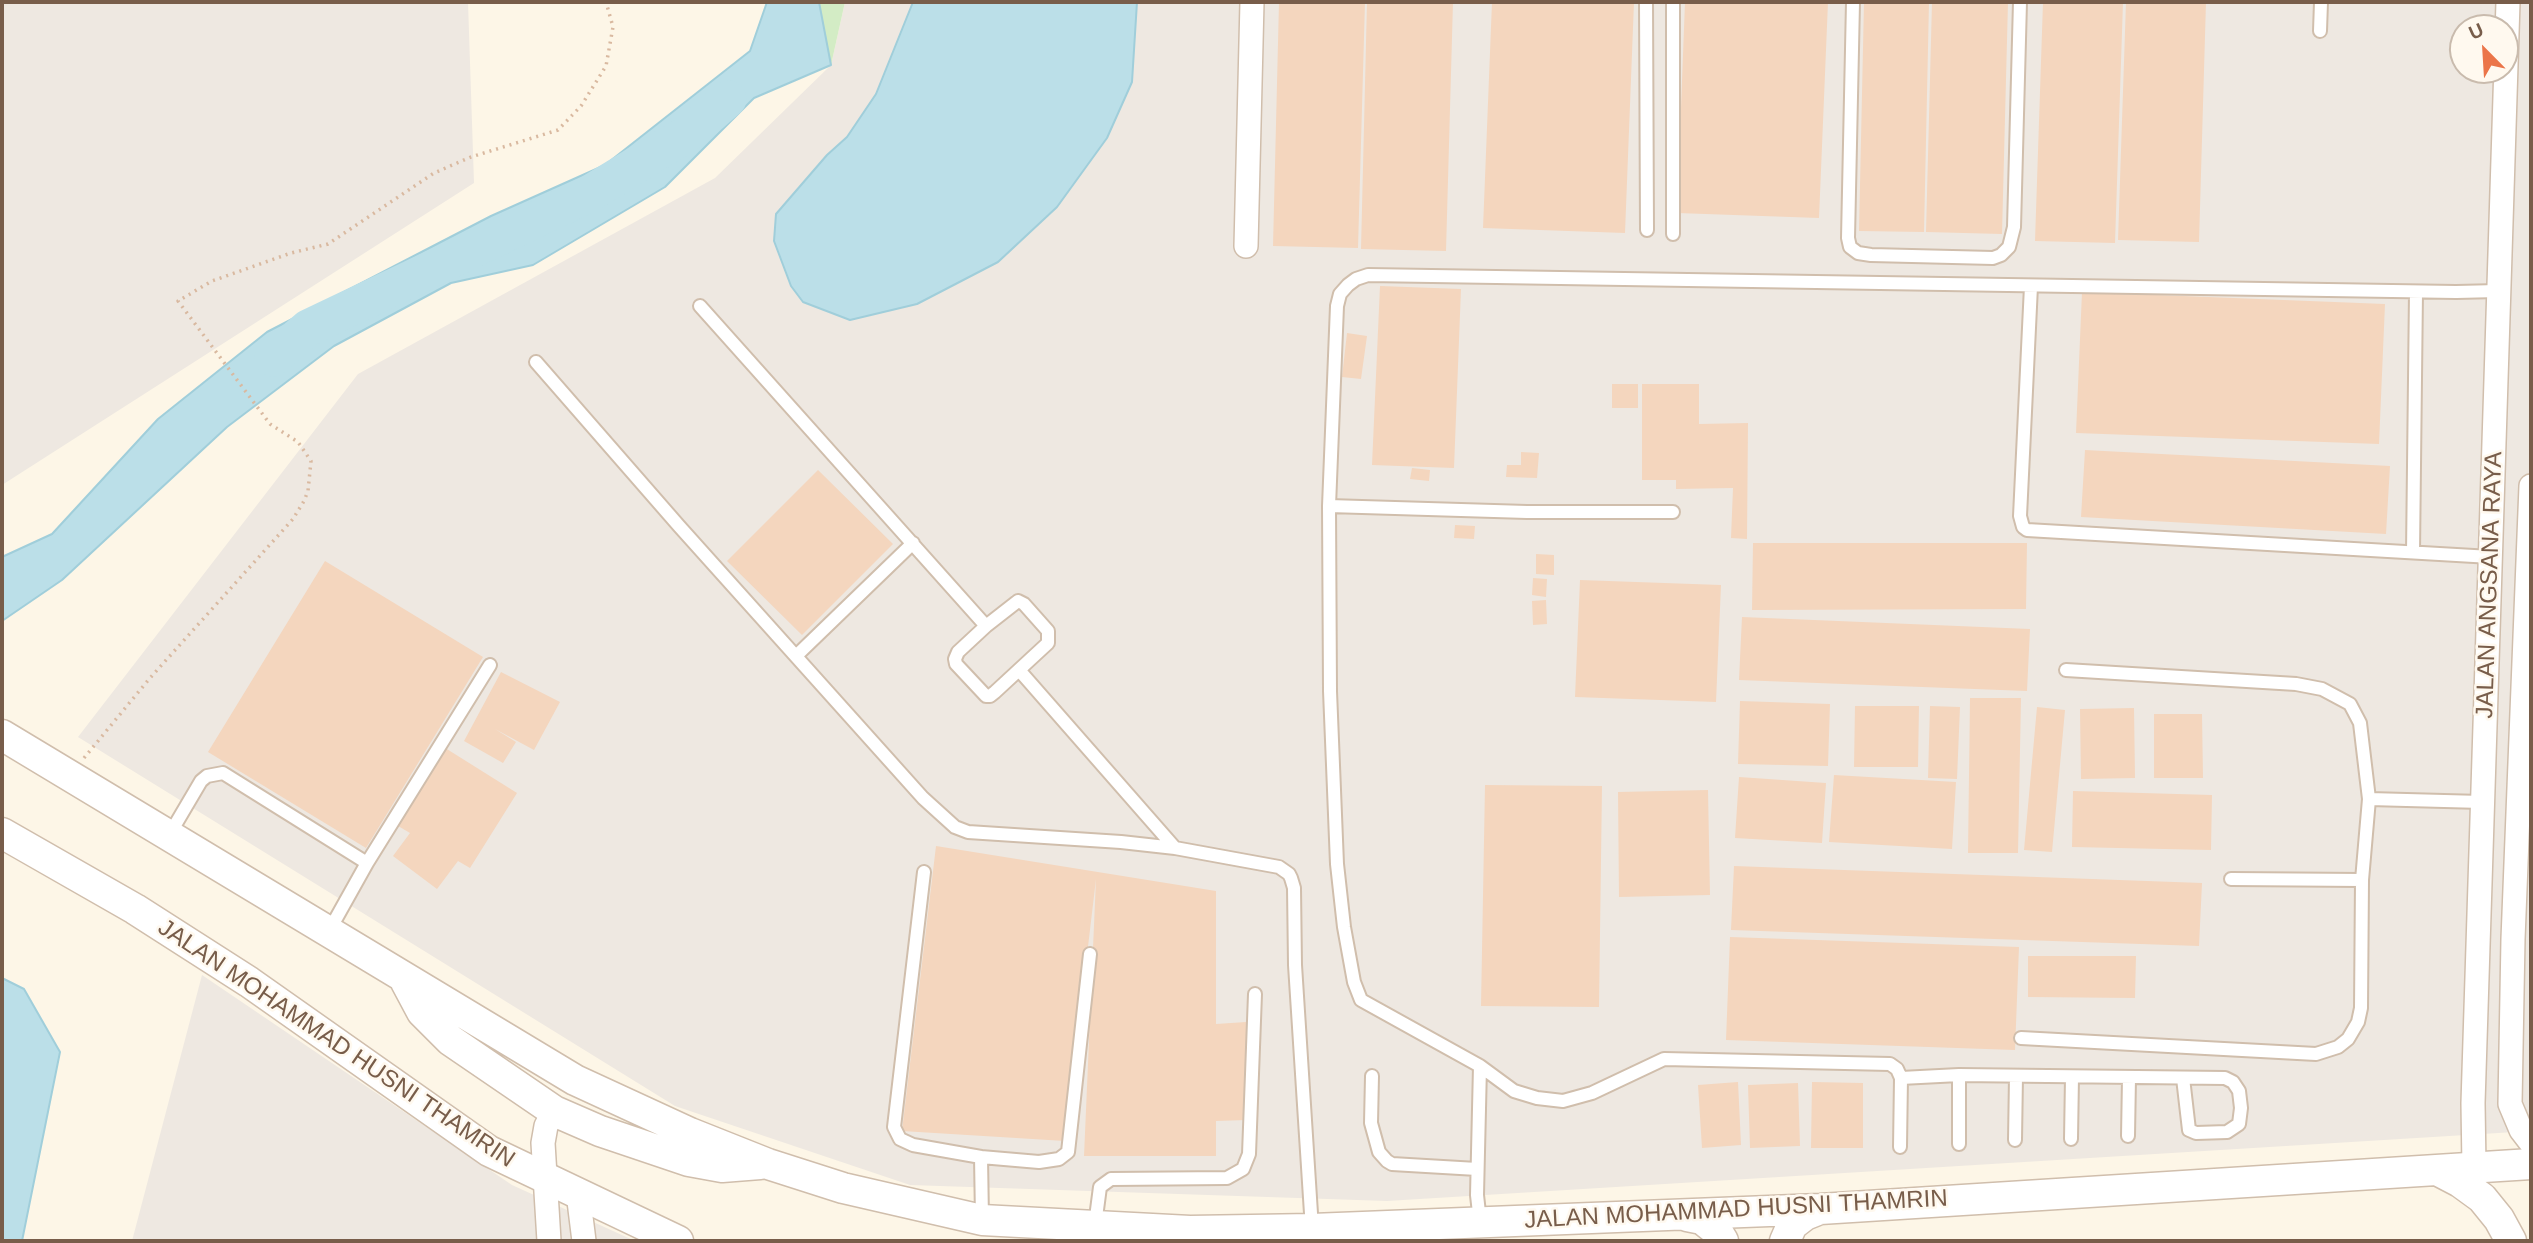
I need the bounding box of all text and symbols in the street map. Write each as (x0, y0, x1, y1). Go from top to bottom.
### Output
north arrow (2449, 14, 2519, 84)
text: U (2466, 19, 2487, 44)
street label: JALAN ANGSANA RAYA (2471, 451, 2509, 719)
street label: JALAN MOHAMMAD HUSNI THAMRIN (152, 914, 520, 1174)
street label: JALAN MOHAMMAD HUSNI THAMRIN (1524, 1185, 1948, 1235)

